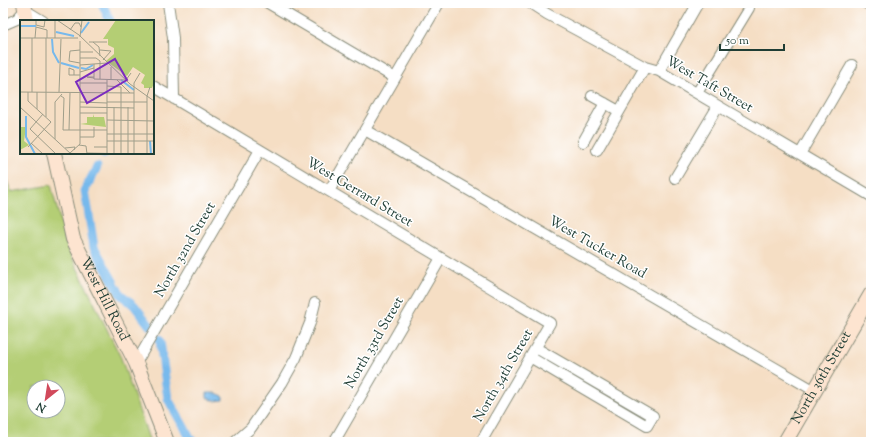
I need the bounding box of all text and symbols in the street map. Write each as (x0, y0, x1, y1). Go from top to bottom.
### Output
inset map (20, 20, 154, 154)
scale bar (720, 26, 784, 52)
text: 50 m (725, 32, 749, 50)
street label: West Taft Street (662, 52, 757, 118)
street label: West Gerrard Street (302, 153, 416, 233)
street label: North 32nd Street (151, 198, 222, 301)
street label: West Tucker Road (544, 212, 650, 284)
street label: West Hill Road (74, 254, 133, 345)
street label: North 33rd Street (340, 293, 410, 393)
street label: North 34th Street (469, 326, 539, 426)
street label: North 36th Street (787, 328, 857, 428)
north arrow (26, 379, 66, 419)
text: N (34, 398, 50, 416)

